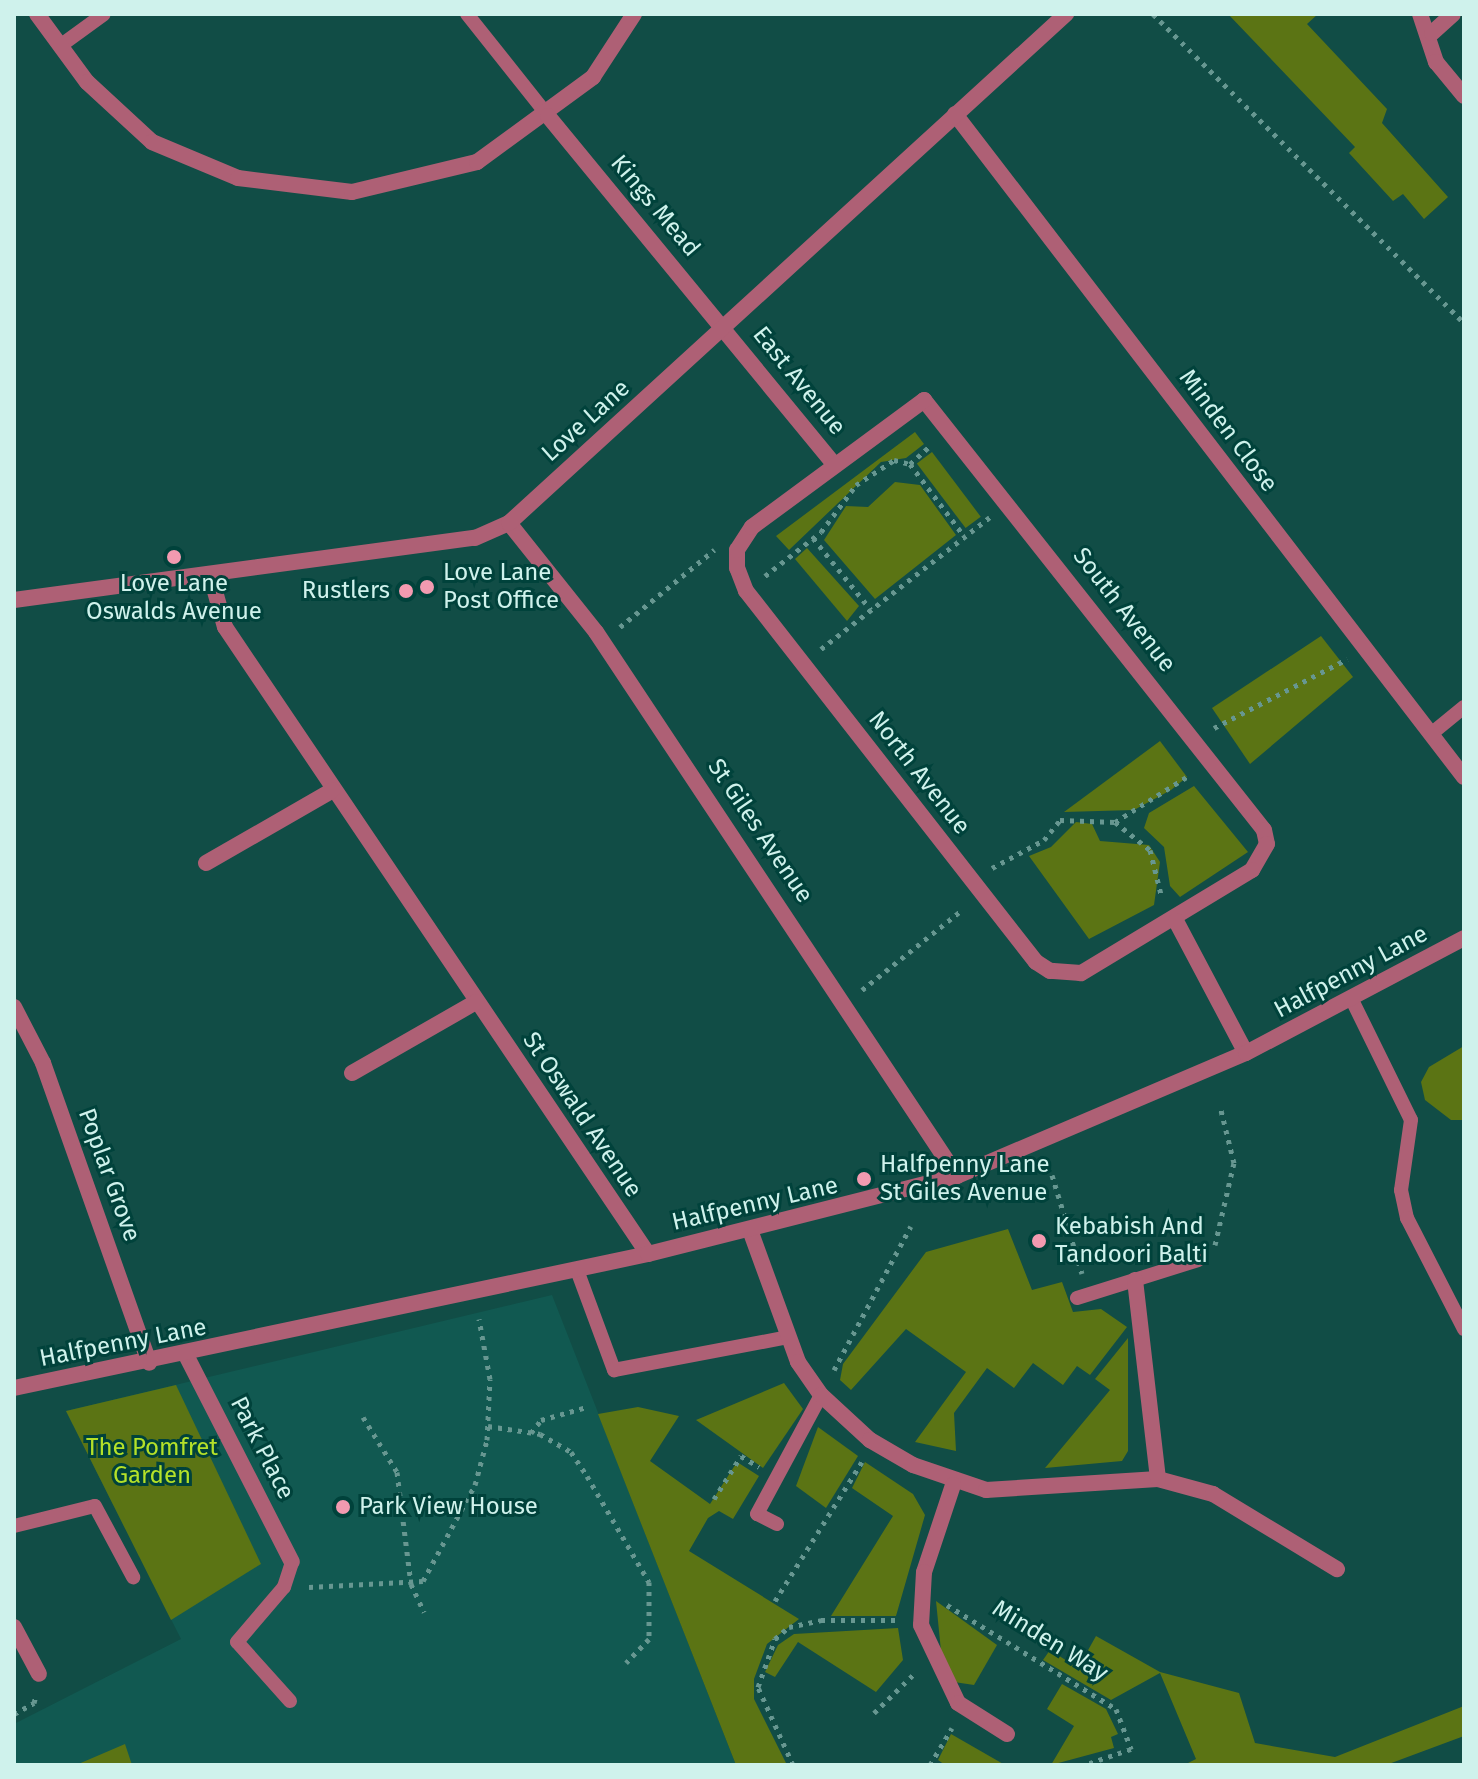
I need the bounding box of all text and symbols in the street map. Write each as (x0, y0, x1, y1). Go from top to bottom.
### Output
street label: Kings Mead (604, 149, 706, 263)
street label: East Avenue (747, 321, 851, 441)
street label: Minden Close (1173, 364, 1283, 498)
street label: Love Lane (536, 374, 636, 468)
street label: South Avenue (1067, 542, 1181, 678)
marker: Love Lane Oswalds Avenue (165, 548, 183, 566)
place label: Love Lane Post Office (443, 559, 559, 615)
place label: Love Lane Oswalds Avenue (86, 570, 262, 626)
place label: Rustlers (302, 577, 390, 605)
marker: Love Lane Post Office (418, 578, 436, 596)
marker: Rustlers (397, 582, 415, 600)
street label: North Avenue (862, 706, 976, 840)
street label: St Giles Avenue (701, 754, 819, 908)
street label: Halfpenny Lane (1269, 919, 1433, 1025)
street label: St Oswald Avenue (516, 1027, 648, 1203)
street label: Poplar Grove (72, 1105, 146, 1245)
place label: Halfpenny Lane St Giles Avenue (880, 1151, 1050, 1207)
marker: Halfpenny Lane St Giles Avenue (855, 1170, 873, 1188)
street label: Halfpenny Lane (669, 1171, 841, 1237)
place label: Kebabish And Tandoori Balti (1055, 1213, 1208, 1269)
marker: Kebabish And Tandoori Balti (1030, 1232, 1048, 1250)
street label: Halfpenny Lane (37, 1313, 209, 1373)
street label: Park Place (224, 1392, 300, 1504)
park label: The Pomfret Garden (86, 1434, 218, 1490)
place label: Park View House (359, 1493, 538, 1521)
marker: Park View House (334, 1498, 352, 1516)
street label: Minden Way (987, 1594, 1113, 1688)

